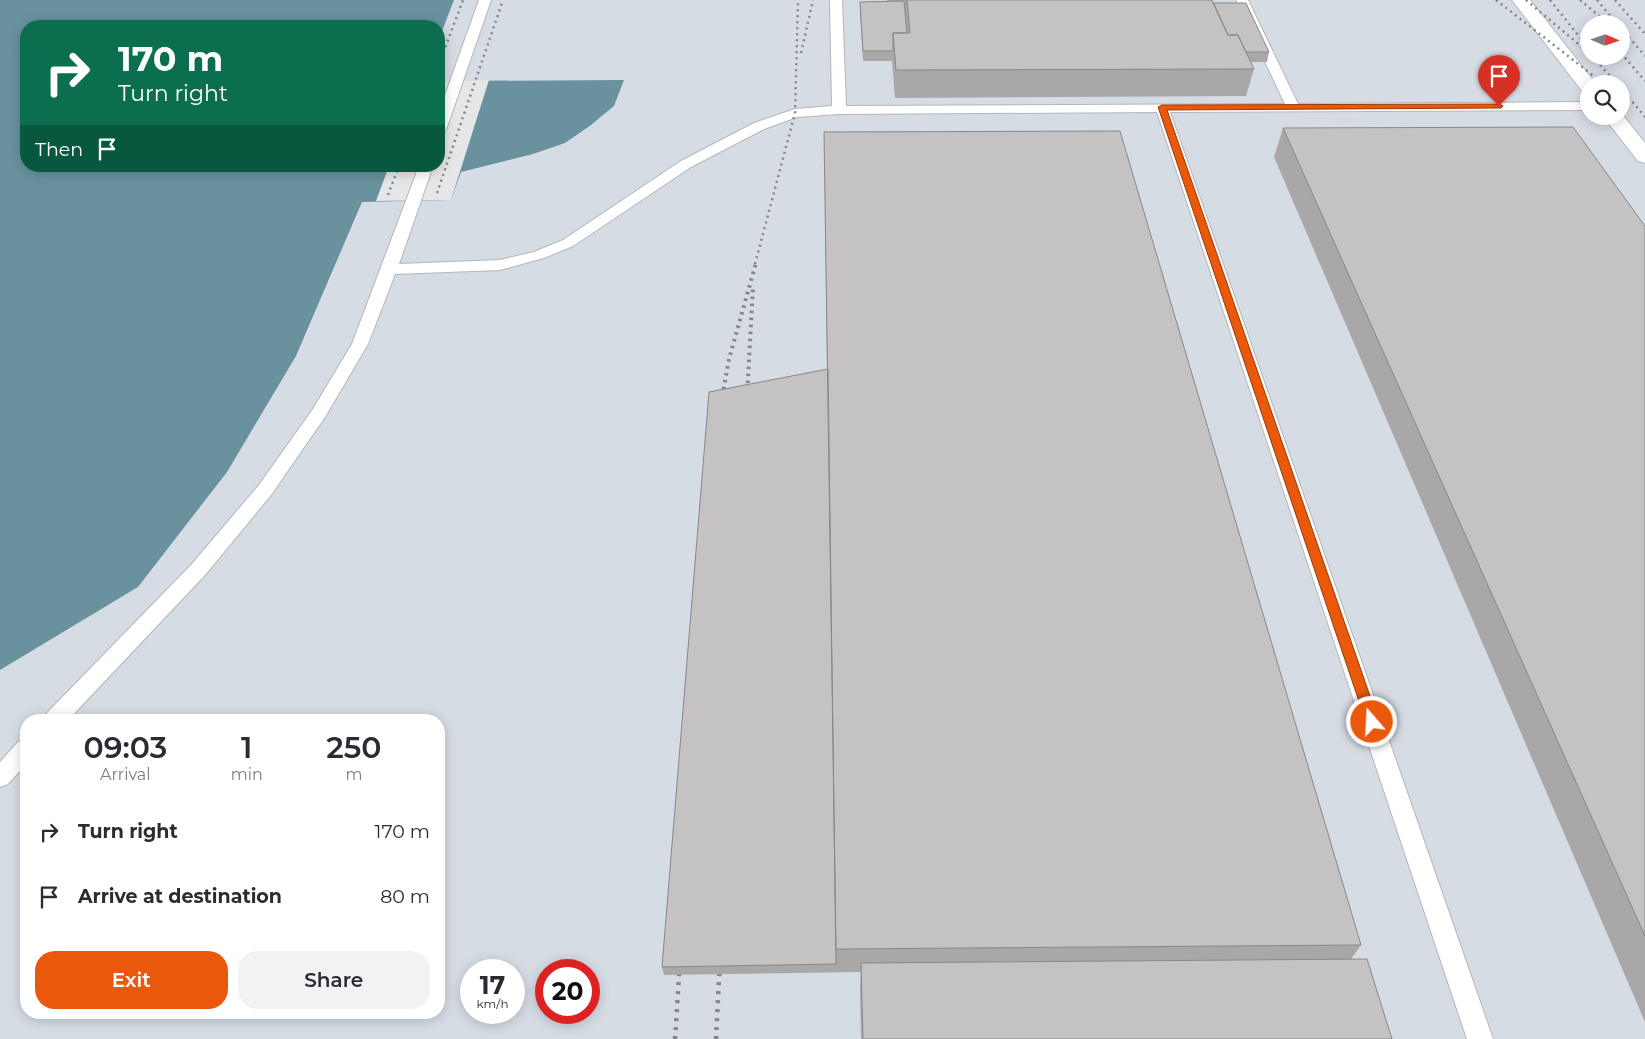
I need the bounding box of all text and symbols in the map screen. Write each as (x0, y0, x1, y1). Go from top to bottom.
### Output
north arrow (1580, 15, 1630, 65)
map controls (1580, 15, 1630, 125)
text: 170 m (118, 37, 223, 80)
icon: right (35, 40, 100, 105)
pin (1478, 55, 1520, 106)
icon: arrive (1485, 62, 1513, 90)
button: search (1580, 75, 1630, 125)
text: Turn right (118, 80, 228, 107)
icon: arrive (93, 135, 121, 163)
text: Then (35, 138, 83, 161)
position arrow (1345, 695, 1397, 747)
text: 09:03 (84, 729, 167, 766)
text: 1 (241, 729, 252, 766)
text: 250 (326, 729, 381, 766)
text: Arrival (100, 765, 151, 784)
text: min (231, 765, 263, 784)
text: m (345, 765, 362, 784)
icon: right (35, 818, 63, 846)
text: Turn right (78, 820, 178, 843)
text: 170 m (375, 820, 430, 843)
icon: arrive (35, 883, 63, 911)
text: Arrive at destination (78, 885, 282, 908)
text: 80 m (380, 885, 430, 908)
button: Exit (35, 951, 228, 1009)
button: Share (238, 951, 430, 1009)
speed limit sign: 20 (535, 959, 600, 1024)
text: 17 (480, 970, 505, 1000)
text: km/h (476, 996, 509, 1011)

